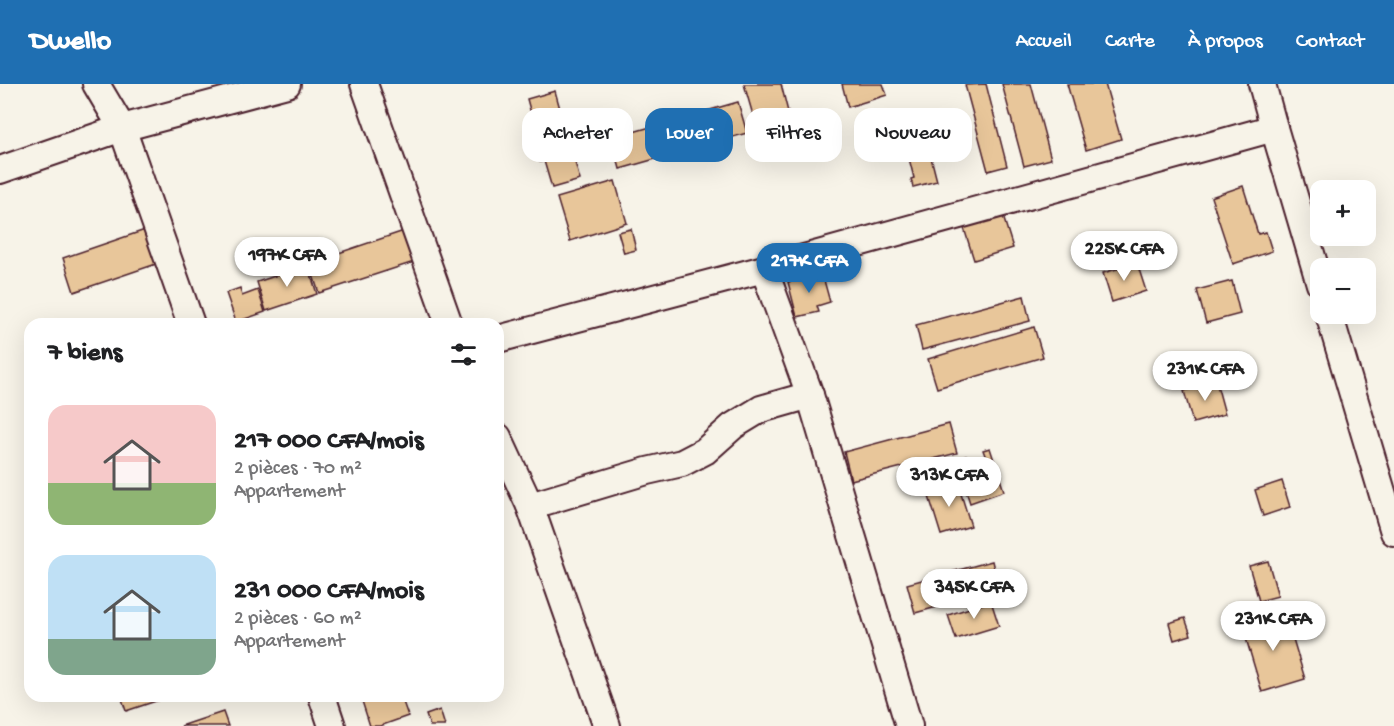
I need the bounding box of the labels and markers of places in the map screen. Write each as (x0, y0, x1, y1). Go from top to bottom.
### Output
pin: 225K CFA (1062, 231, 1186, 282)
pin: 197K CFA (225, 237, 349, 288)
pin: 217K CFA (747, 243, 871, 294)
pin: 231K CFA (1143, 351, 1267, 402)
pin: 313K CFA (887, 457, 1011, 508)
pin: 345K CFA (912, 569, 1036, 620)
pin: 231K CFA (1211, 601, 1335, 652)

